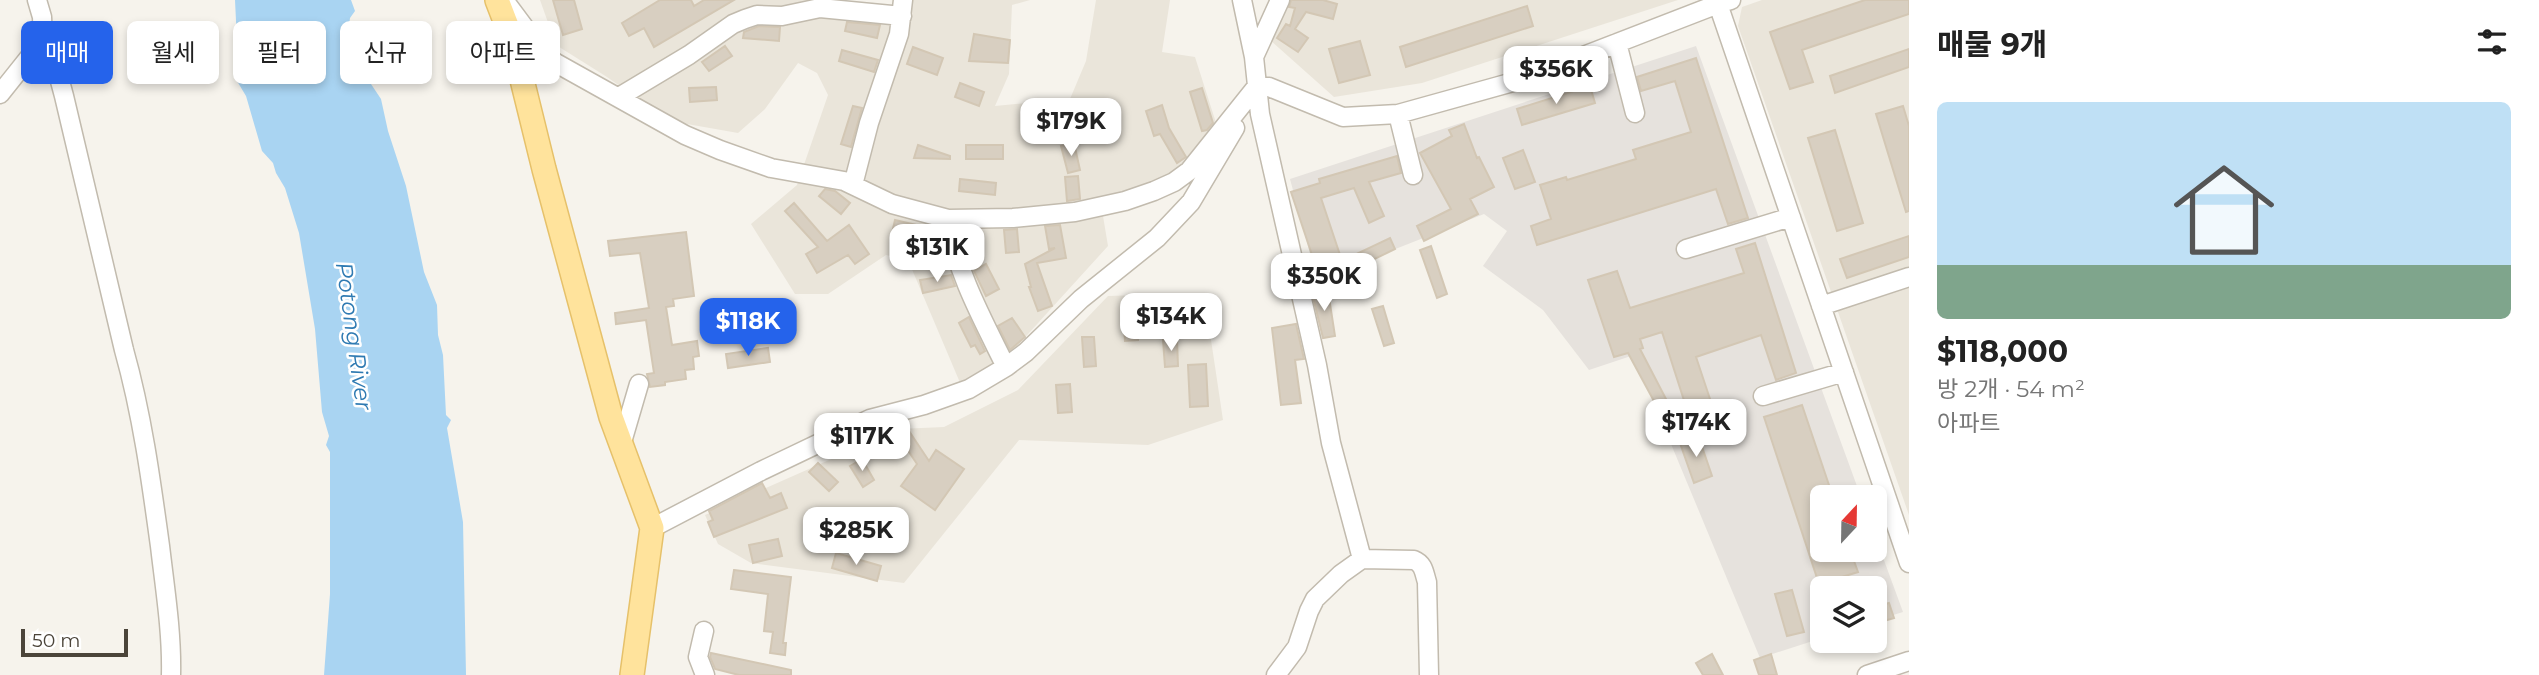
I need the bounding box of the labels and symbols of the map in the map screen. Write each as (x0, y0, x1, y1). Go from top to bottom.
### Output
pin: $356K (1507, 46, 1605, 106)
pin: $179K (1022, 99, 1120, 158)
pin: $131K (888, 224, 986, 284)
pin: $350K (1275, 254, 1373, 313)
water label: Potong River (330, 260, 378, 413)
pin: $134K (1122, 294, 1220, 353)
pin: $118K (699, 298, 797, 358)
pin: $174K (1647, 400, 1745, 459)
pin: $117K (813, 414, 911, 473)
north arrow (1810, 485, 1886, 562)
pin: $285K (807, 508, 905, 567)
scale bar (21, 626, 128, 658)

